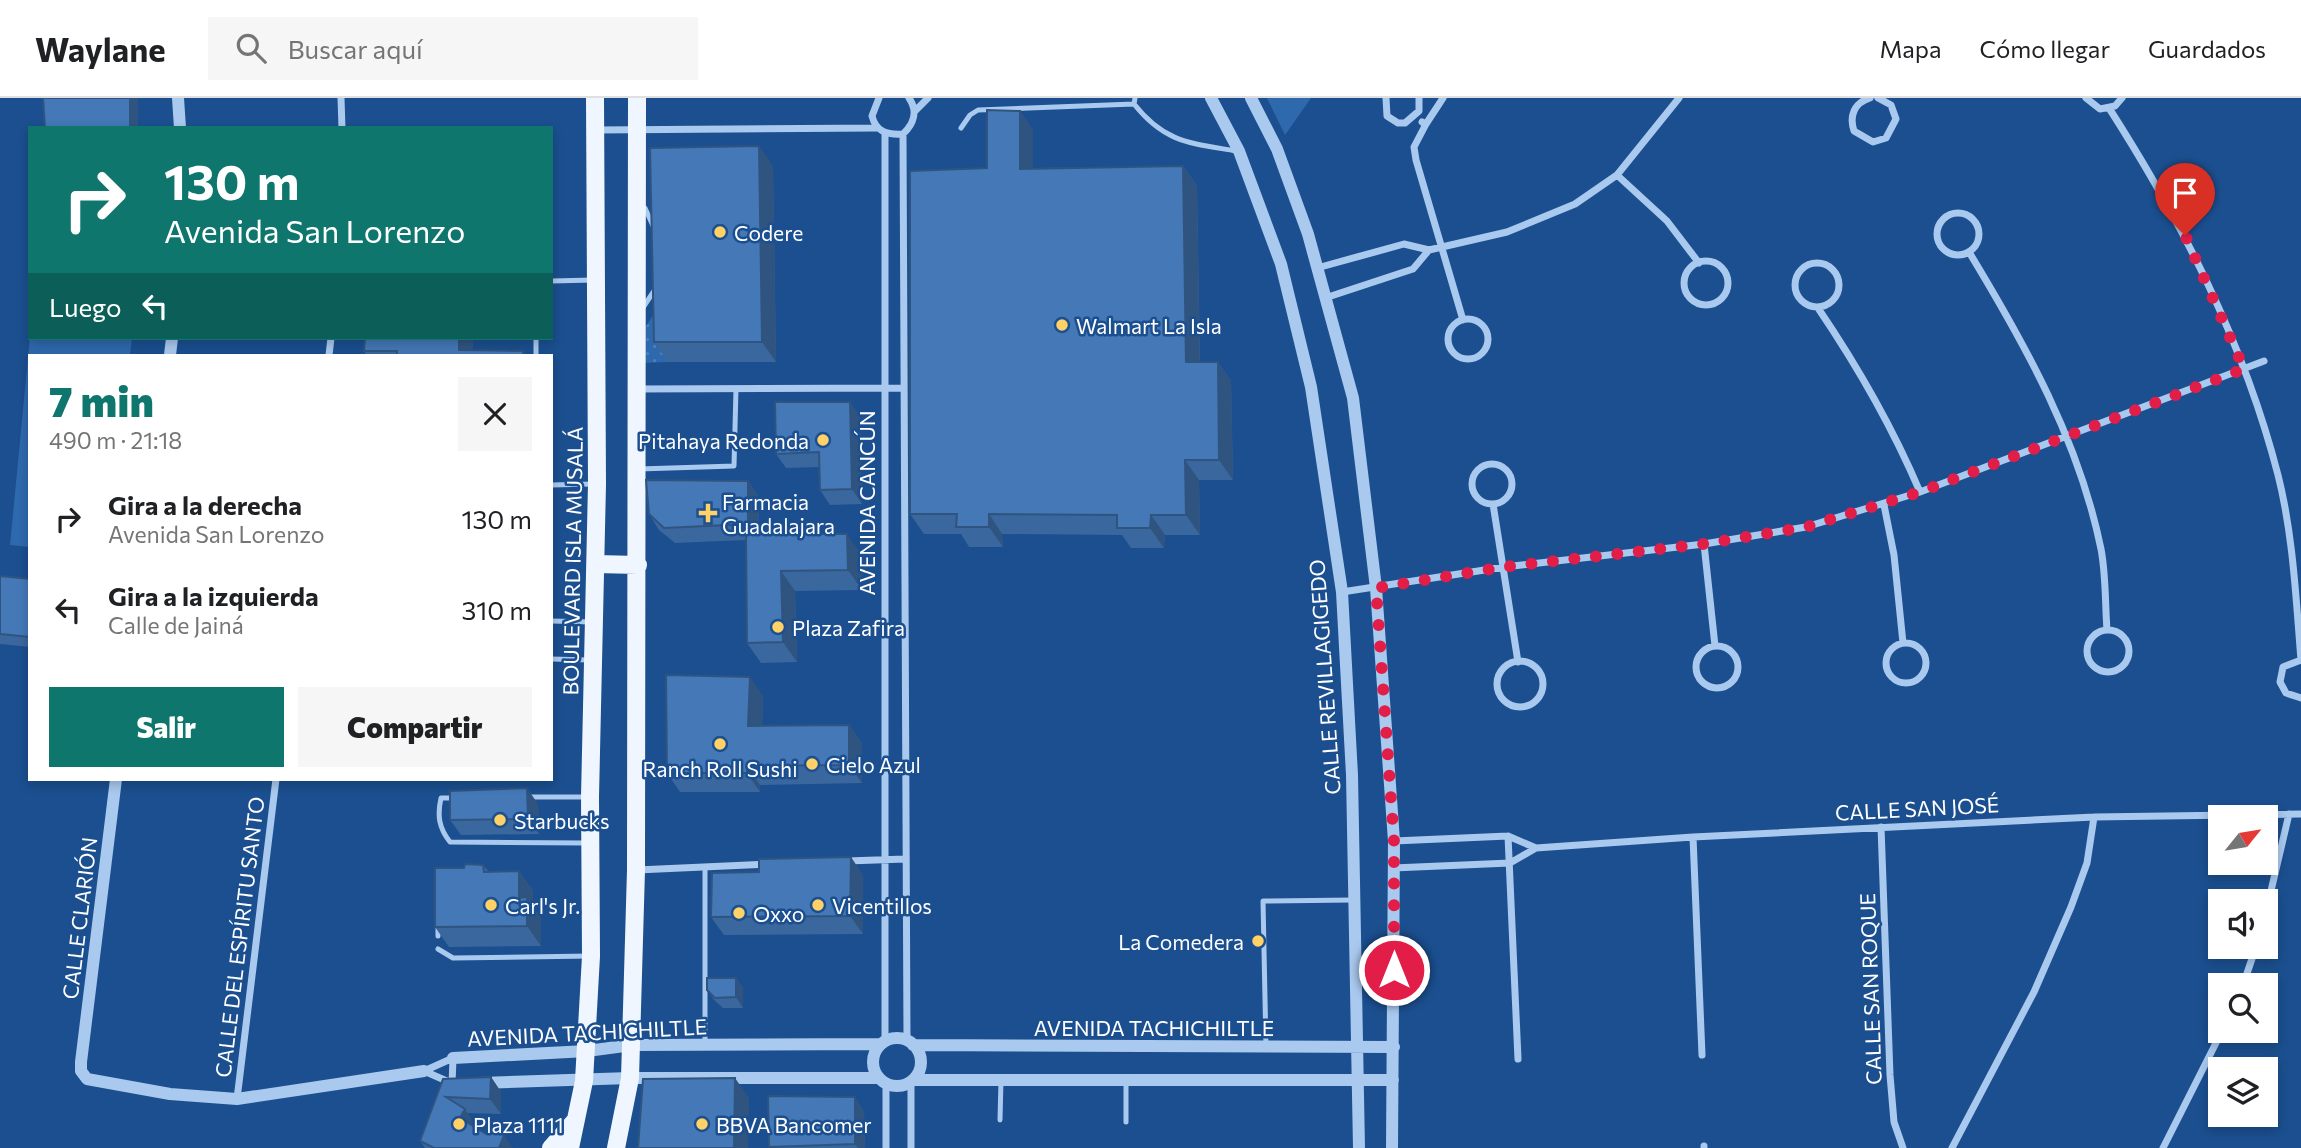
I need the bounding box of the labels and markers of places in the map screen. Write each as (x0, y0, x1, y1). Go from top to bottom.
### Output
pin (2155, 163, 2215, 235)
place label: Codere (734, 220, 803, 245)
marker: Codere (712, 224, 728, 240)
place label: Walmart La Isla (1076, 313, 1222, 338)
marker: Walmart La Isla (1054, 317, 1070, 333)
place label: Pitahaya Redonda (638, 428, 809, 453)
marker: Pitahaya Redonda (815, 432, 831, 448)
place label: Farmacia Guadalajara (722, 489, 835, 538)
marker: Farmacia Guadalajara (700, 505, 716, 521)
place label: Plaza Zafira (792, 615, 905, 640)
marker: Plaza Zafira (770, 619, 786, 635)
marker: Ranch Roll Sushi (712, 736, 728, 752)
place label: Cielo Azul (826, 752, 921, 777)
place label: Ranch Roll Sushi (642, 756, 798, 781)
marker: Cielo Azul (804, 756, 820, 772)
place label: Starbucks (514, 808, 610, 833)
marker: Starbucks (492, 812, 508, 828)
place label: Carl's Jr. (505, 893, 580, 918)
place label: Vicentillos (832, 893, 932, 918)
marker: Carl's Jr. (483, 897, 499, 913)
marker: Vicentillos (810, 897, 826, 913)
place label: Oxxo (753, 901, 804, 926)
marker: Oxxo (731, 905, 747, 921)
place label: La Comedera (1118, 929, 1244, 954)
marker: La Comedera (1250, 933, 1266, 949)
place label: Plaza 1111 (473, 1112, 564, 1137)
place label: BBVA Bancomer (716, 1112, 872, 1137)
marker: Plaza 1111 (451, 1116, 467, 1132)
marker: BBVA Bancomer (694, 1116, 710, 1132)

